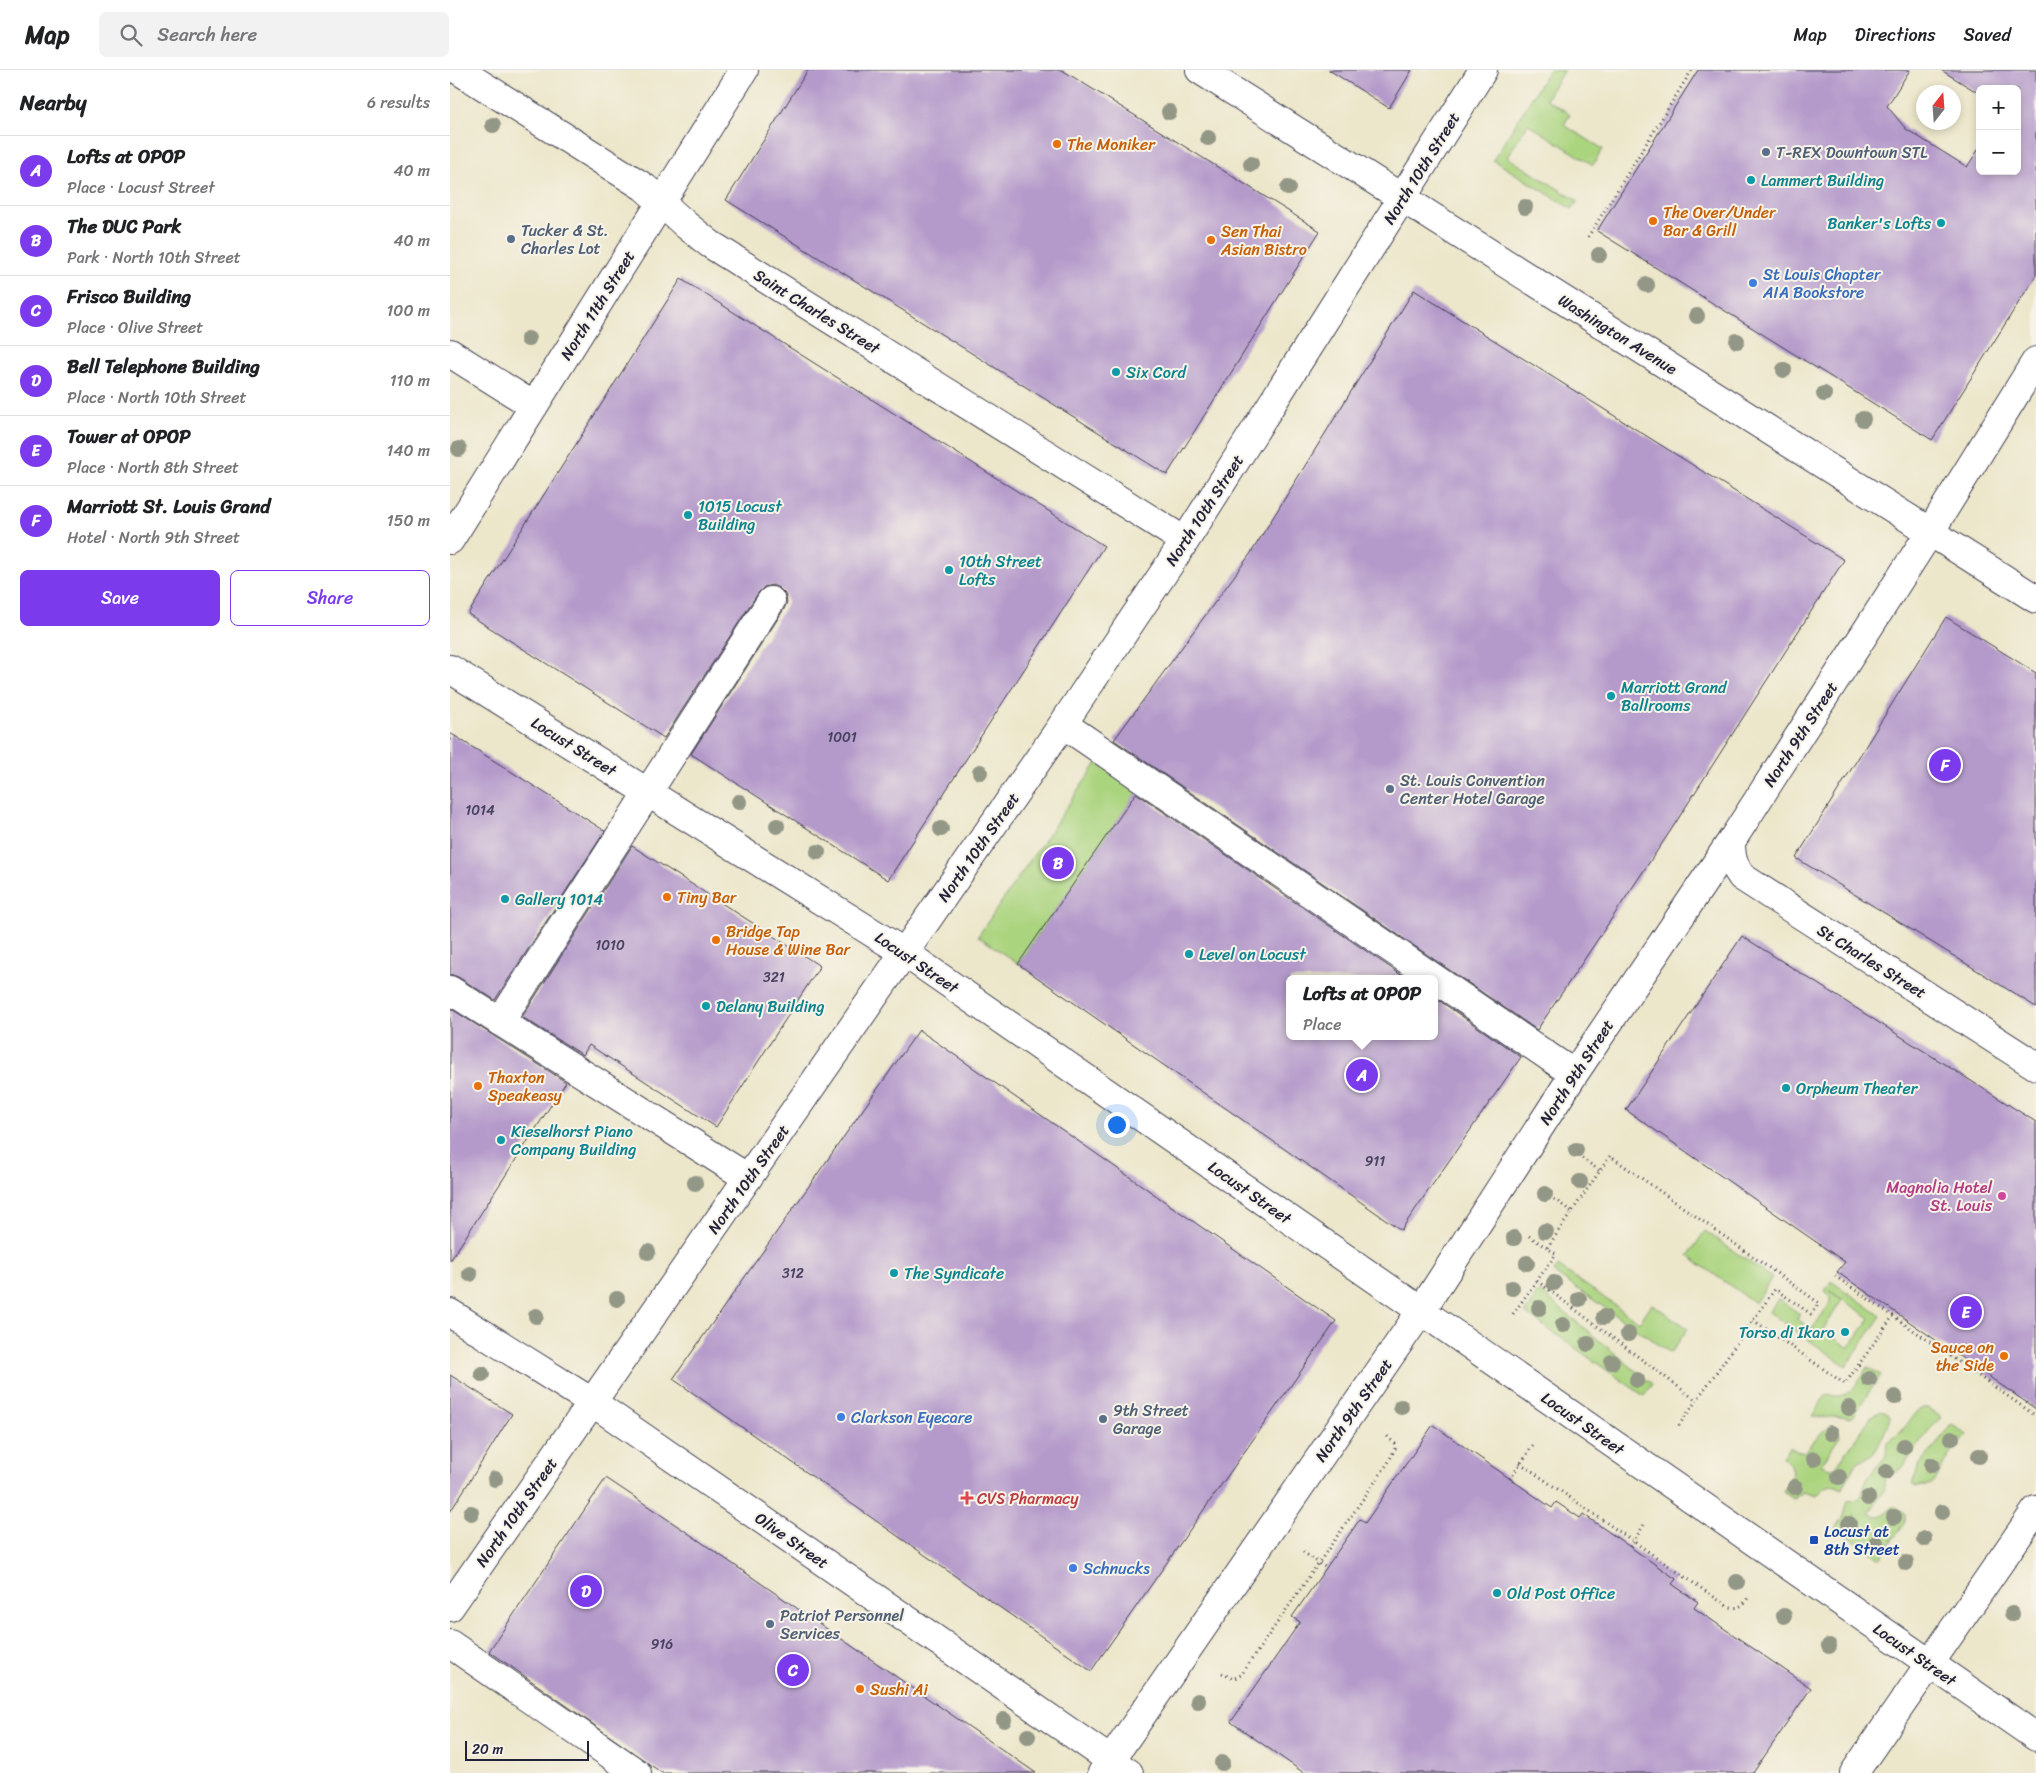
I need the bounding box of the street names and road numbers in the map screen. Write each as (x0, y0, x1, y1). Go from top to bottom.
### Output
street label: North 10th Street (1375, 106, 1468, 230)
street label: North 11th Street (552, 245, 643, 366)
street label: Saint Charles Street (748, 261, 886, 362)
street label: Washington Avenue (1552, 286, 1683, 383)
street label: North 10th Street (1157, 449, 1252, 572)
street label: North 9th Street (1755, 676, 1846, 793)
street label: Locust Street (525, 709, 623, 785)
street label: North 10th Street (930, 786, 1027, 908)
street label: St Charles Street (1811, 916, 1932, 1007)
street label: Locust Street (869, 923, 965, 1002)
street label: North 9th Street (1531, 1014, 1622, 1131)
street label: North 10th Street (700, 1118, 797, 1240)
street label: Locust Street (1202, 1153, 1298, 1232)
street label: North 9th Street (1307, 1352, 1400, 1468)
street label: Locust Street (1535, 1384, 1631, 1463)
street label: North 10th Street (468, 1451, 565, 1573)
street label: Olive Street (749, 1504, 835, 1577)
street label: Locust Street (1867, 1615, 1963, 1694)

